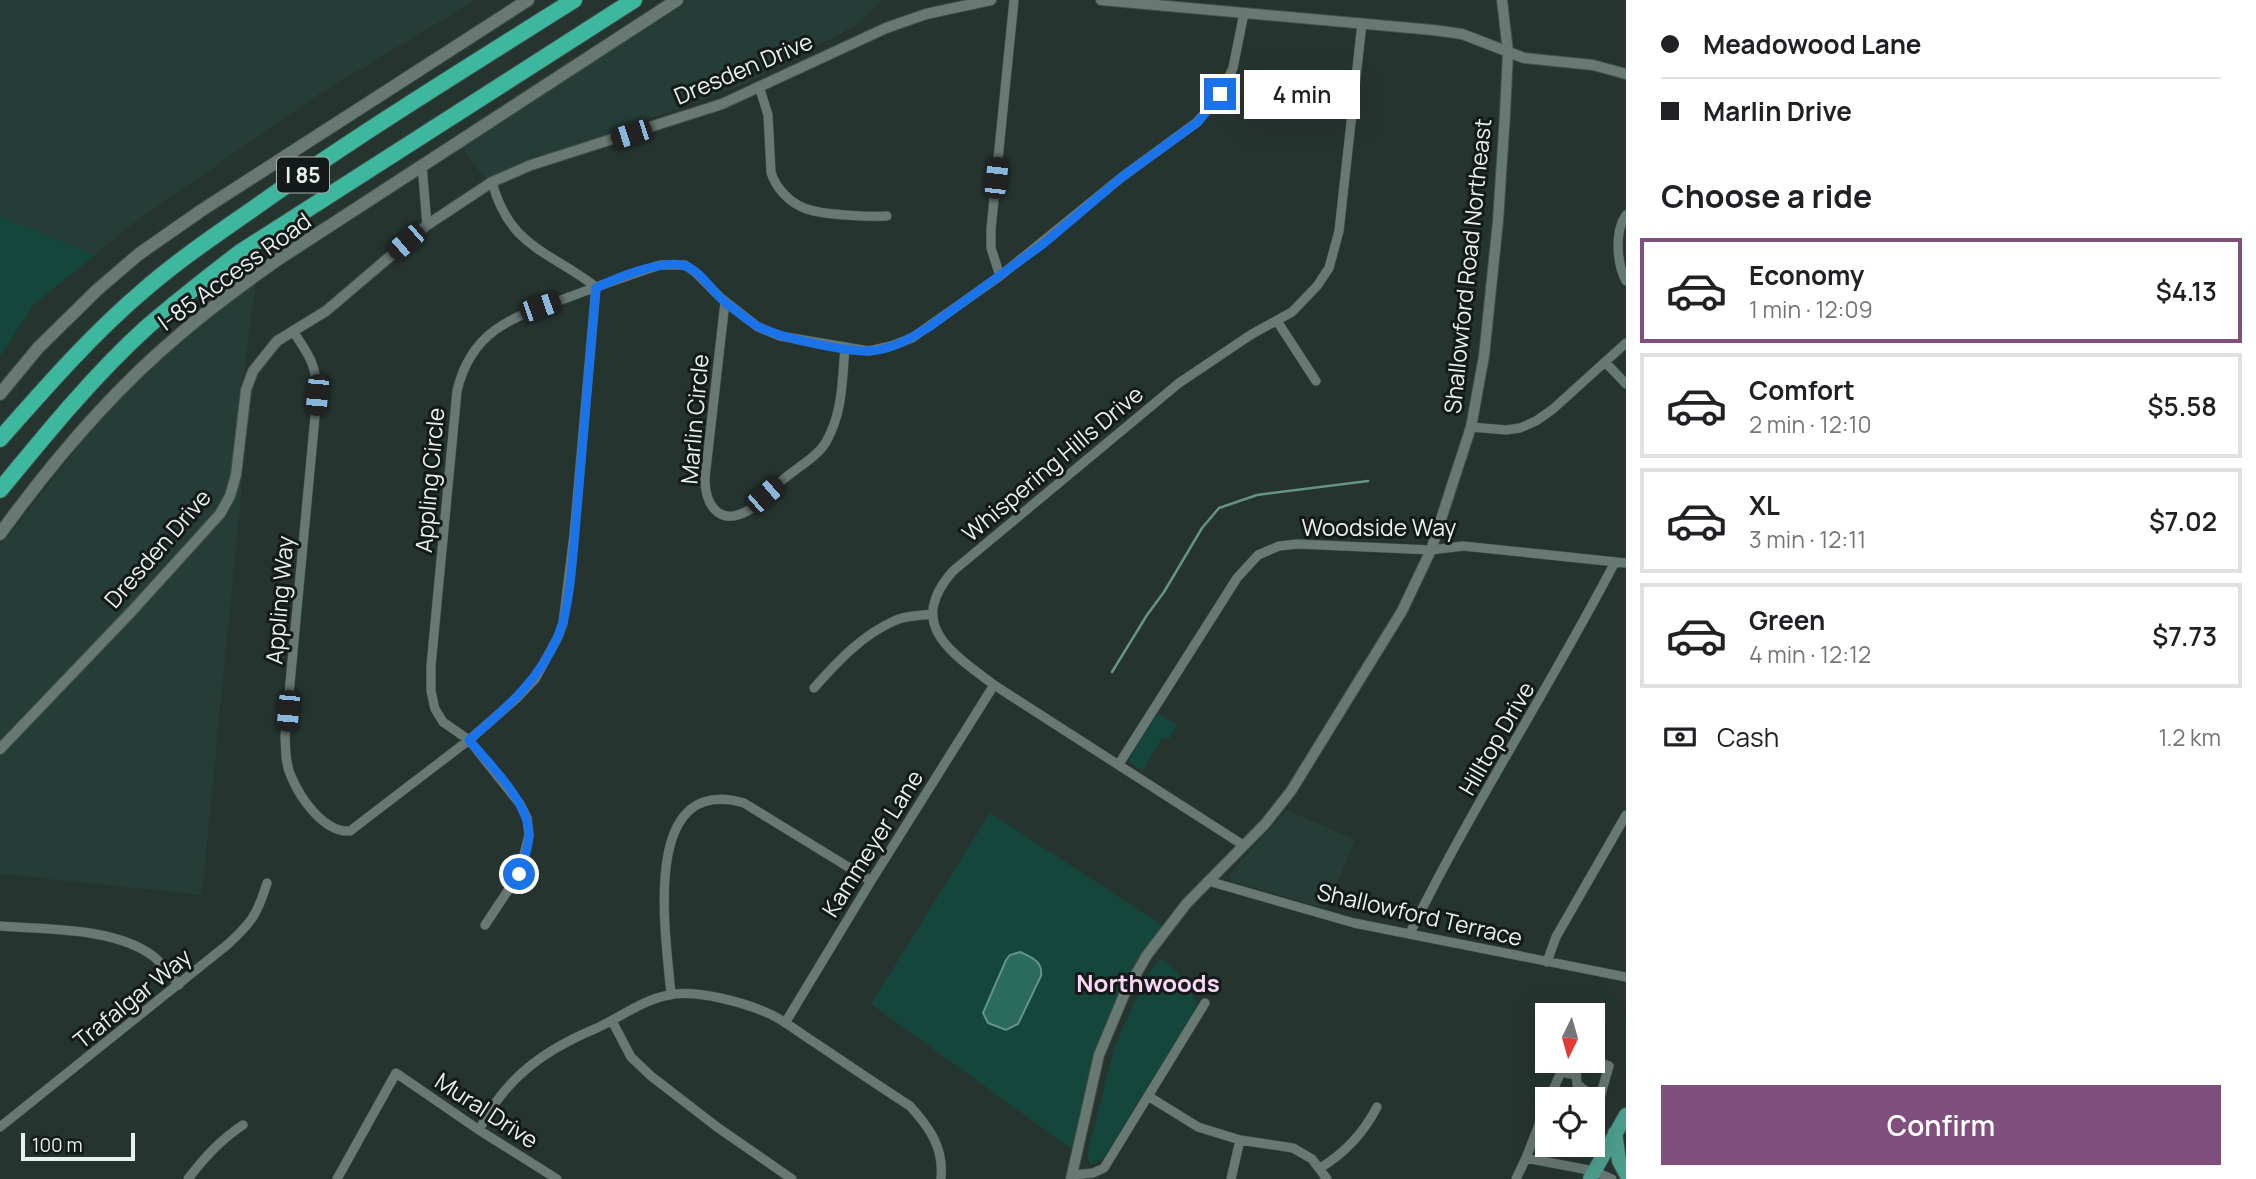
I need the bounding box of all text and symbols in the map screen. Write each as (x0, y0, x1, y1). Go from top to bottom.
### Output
street label: Dresden Drive (669, 24, 817, 112)
text: Meadowood Lane (1703, 26, 1921, 62)
callout: 4 min (1244, 70, 1360, 119)
route end (1204, 78, 1236, 110)
text: 4 min (1273, 78, 1331, 110)
text: Marlin Drive (1703, 93, 1852, 129)
street label: Shallowford Road Northeast (1436, 117, 1498, 415)
car (608, 118, 655, 150)
car (984, 156, 1009, 200)
road number: I 85 (277, 158, 329, 192)
text: Choose a ride (1661, 174, 1872, 218)
street label: I-85 Access Road (151, 204, 317, 338)
car (384, 220, 429, 264)
text: Economy (1749, 257, 1864, 293)
icon: car (1665, 259, 1728, 322)
text: $4.13 (2156, 273, 2217, 309)
car (517, 290, 564, 324)
text: 1 min · 12:09 (1749, 293, 1873, 325)
street label: Marlin Circle (672, 353, 716, 485)
text: Comfort (1749, 372, 1855, 408)
car (305, 373, 330, 417)
icon: car (1665, 374, 1728, 437)
street label: Whispering Hills Drive (955, 378, 1149, 548)
text: $5.58 (2148, 388, 2217, 424)
street label: Appling Circle (407, 406, 451, 554)
text: 2 min · 12:10 (1749, 408, 1872, 440)
car (743, 473, 788, 517)
street label: Dresden Drive (96, 482, 218, 614)
text: XL (1749, 487, 1780, 523)
icon: car (1665, 489, 1728, 552)
text: $7.02 (2149, 503, 2217, 539)
street label: Woodside Way (1302, 511, 1456, 543)
text: 3 min · 12:11 (1749, 523, 1866, 555)
street label: Appling Way (257, 534, 301, 666)
text: Green (1749, 602, 1825, 638)
icon: car (1665, 604, 1728, 667)
text: $7.73 (2152, 618, 2217, 654)
text: 4 min · 12:12 (1749, 638, 1871, 670)
street label: Hilltop Drive (1451, 675, 1541, 801)
car (276, 689, 301, 733)
icon: cash (1661, 718, 1699, 756)
text: Cash (1717, 719, 1779, 755)
text: 1.2 km (2158, 721, 2221, 753)
street label: Kammeyer Lane (814, 763, 930, 923)
route start (503, 858, 535, 890)
street label: Shallowford Terrace (1314, 875, 1526, 953)
street label: Trafalgar Way (66, 941, 198, 1055)
district label: Northwoods (1076, 966, 1220, 999)
north arrow (1535, 1003, 1605, 1073)
map controls (1535, 1003, 1605, 1157)
street label: Mural Drive (429, 1065, 545, 1155)
button: Confirm (1661, 1085, 2221, 1165)
button: locate (1535, 1087, 1605, 1157)
scale bar (21, 1130, 135, 1162)
text: 100 m (32, 1132, 83, 1158)

